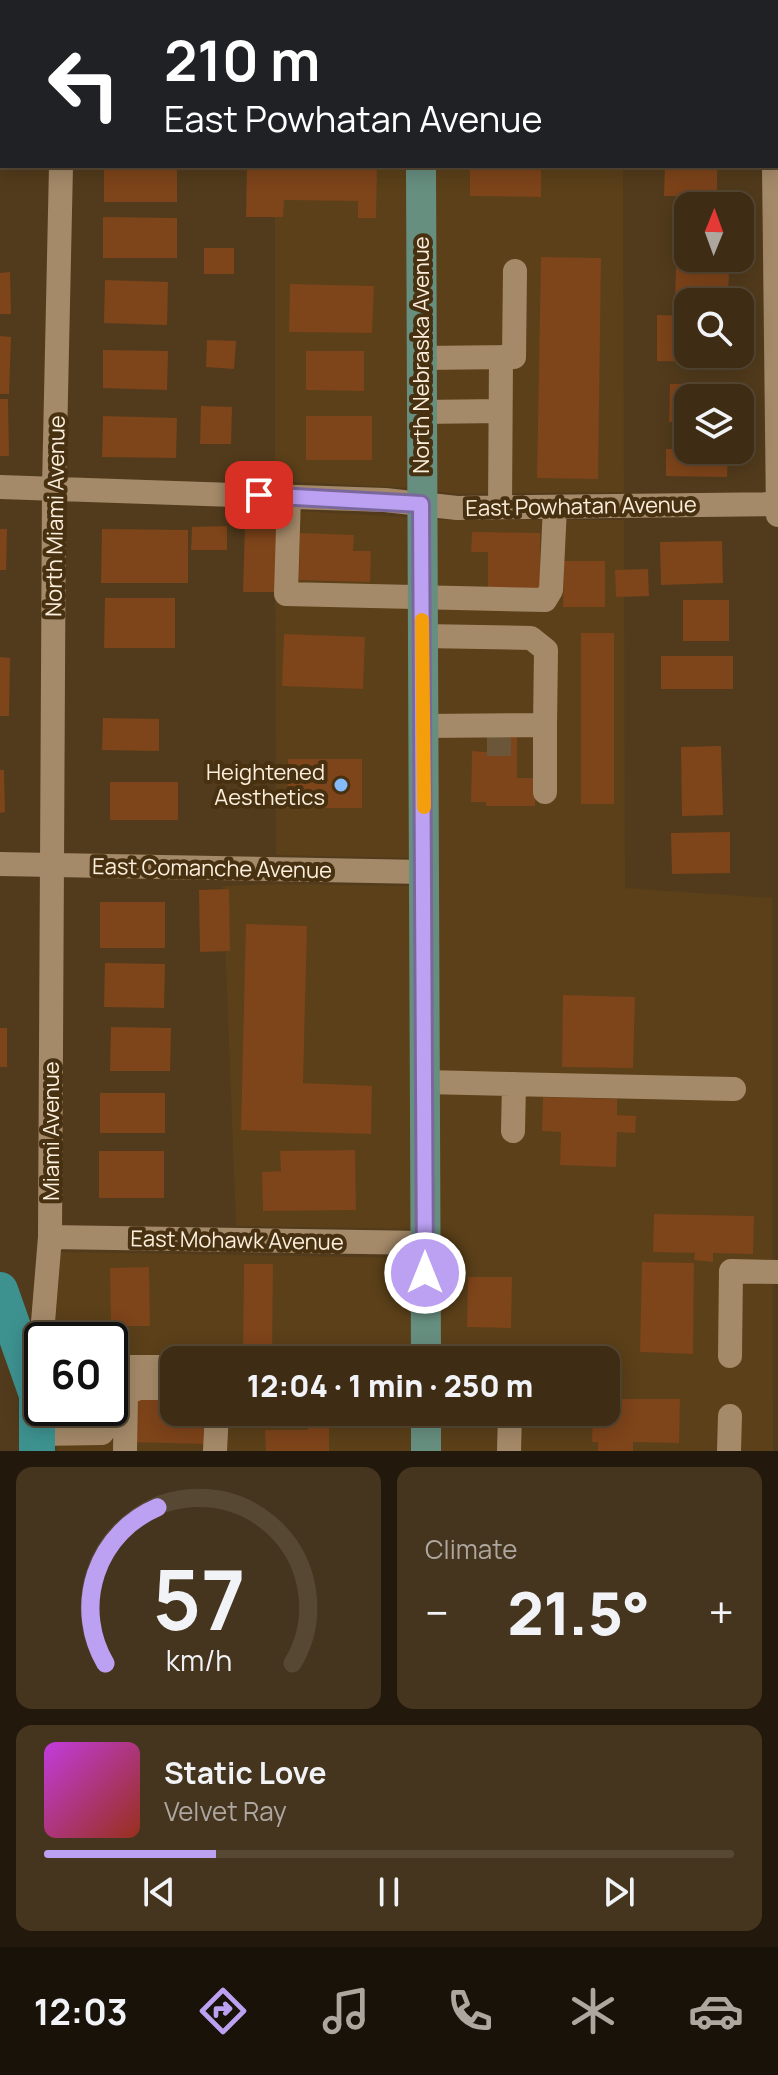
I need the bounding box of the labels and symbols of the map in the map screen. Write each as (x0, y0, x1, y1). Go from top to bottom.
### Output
north arrow (674, 192, 754, 272)
street label: North Nebraska Avenue (406, 236, 436, 474)
street label: North Miami Avenue (38, 415, 72, 617)
pin (225, 461, 293, 529)
street label: East Powhatan Avenue (465, 489, 697, 523)
place label: Heightened Aesthetics (206, 757, 325, 812)
marker: Heightened Aesthetics (332, 776, 350, 794)
street label: East Comanche Avenue (92, 851, 332, 885)
street label: Miami Avenue (36, 1061, 66, 1201)
street label: East Mohawk Avenue (130, 1223, 344, 1257)
position arrow (383, 1231, 467, 1315)
speed limit sign: 60 (24, 1322, 128, 1426)

